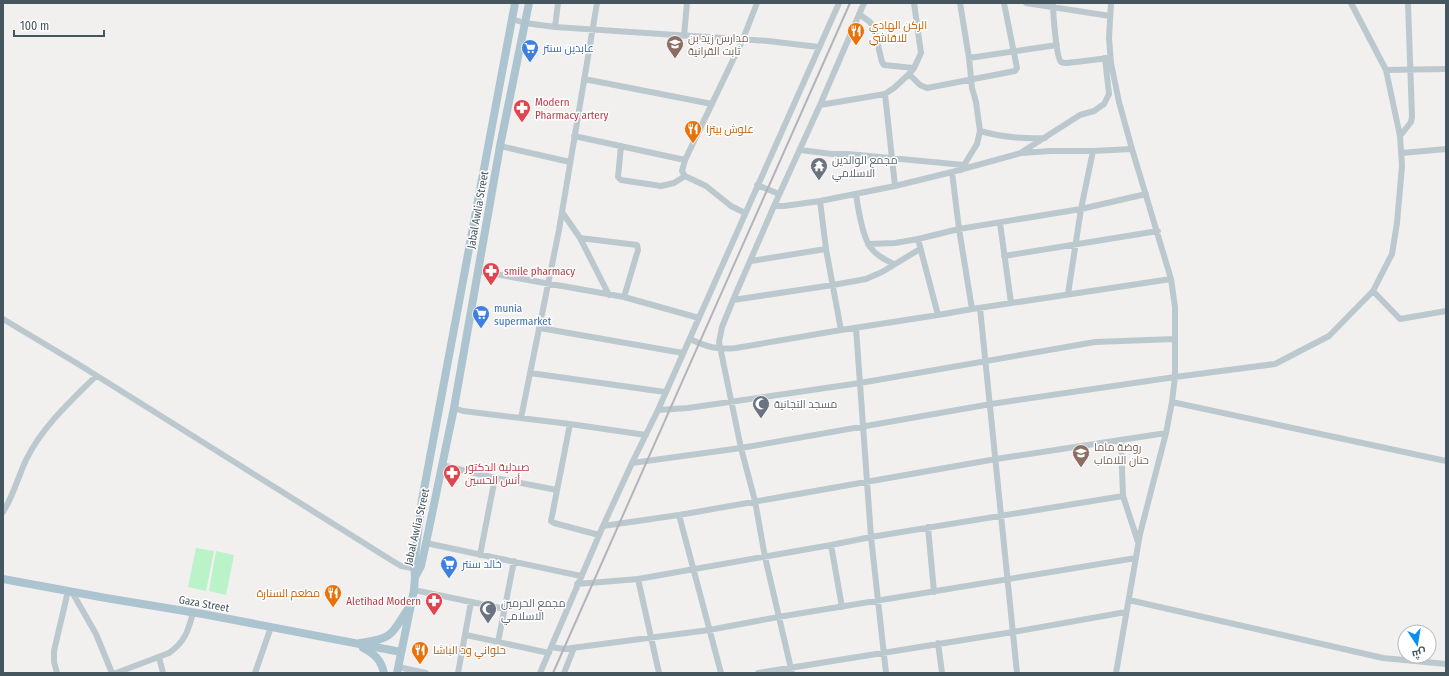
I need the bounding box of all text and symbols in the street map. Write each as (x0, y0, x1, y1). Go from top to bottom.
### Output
scale bar (14, 12, 104, 38)
text: 100 m (20, 19, 49, 33)
place label: الركن الهادي للاقاشي (869, 19, 927, 46)
restaurant icon: الركن الهادي للاقاشي (846, 21, 866, 46)
place label: مدارس زيد بن ثابت القرانية (688, 32, 749, 58)
school or university icon: مدارس زيد بن ثابت القرانية (665, 34, 685, 59)
supermarket icon: عابدين سنتر (520, 38, 540, 63)
place label: عابدين سنتر (542, 42, 594, 55)
place label: Modern Pharmacy artery (535, 96, 609, 122)
pharmacy icon: Modern Pharmacy artery (512, 98, 532, 123)
restaurant icon: علوش بيتزا (683, 119, 703, 144)
place label: علوش بيتزا (706, 123, 754, 136)
place label: مجمع الوالدين الاسلامي (832, 154, 897, 182)
temple icon: مجمع الوالدين الاسلامي (809, 156, 829, 181)
street label: Jabal Awlia Street (465, 170, 491, 250)
pharmacy icon: smile pharmacy (481, 261, 501, 286)
place label: smile pharmacy (504, 265, 575, 278)
place label: munia supermarket (494, 302, 552, 328)
supermarket icon: munia supermarket (471, 304, 491, 329)
mosque icon: مسجد التجانية (751, 394, 771, 419)
place label: مسجد التجانية (774, 398, 837, 411)
place label: روضة ماما حنان اللاماب (1094, 441, 1149, 467)
school or university icon: روضة ماما حنان اللاماب (1071, 443, 1091, 468)
place label: صيدلية الدكتور أنس الحسين (464, 461, 530, 487)
pharmacy icon: صيدلية الدكتور أنس الحسين (442, 463, 462, 488)
street label: Jabal Awlia Street (402, 487, 432, 567)
supermarket icon: خالد سنتر (439, 554, 459, 579)
place label: خالد سنتر (461, 558, 502, 571)
restaurant icon: مطعم السنارة (323, 583, 343, 608)
place label: مطعم السنارة (257, 587, 320, 601)
pharmacy icon: Aletihad Modern (424, 591, 444, 616)
street label: Gaza Street (178, 593, 231, 615)
place label: Aletihad Modern (346, 595, 421, 608)
place label: مجمع الحرمين الاسلامي (501, 597, 566, 625)
mosque icon: مجمع الحرمين الاسلامي (478, 599, 498, 624)
north arrow (1397, 624, 1437, 664)
restaurant icon: حلواني ود الباشا (410, 640, 430, 665)
place label: حلواني ود الباشا (433, 644, 506, 659)
text: ش (1411, 645, 1427, 661)

